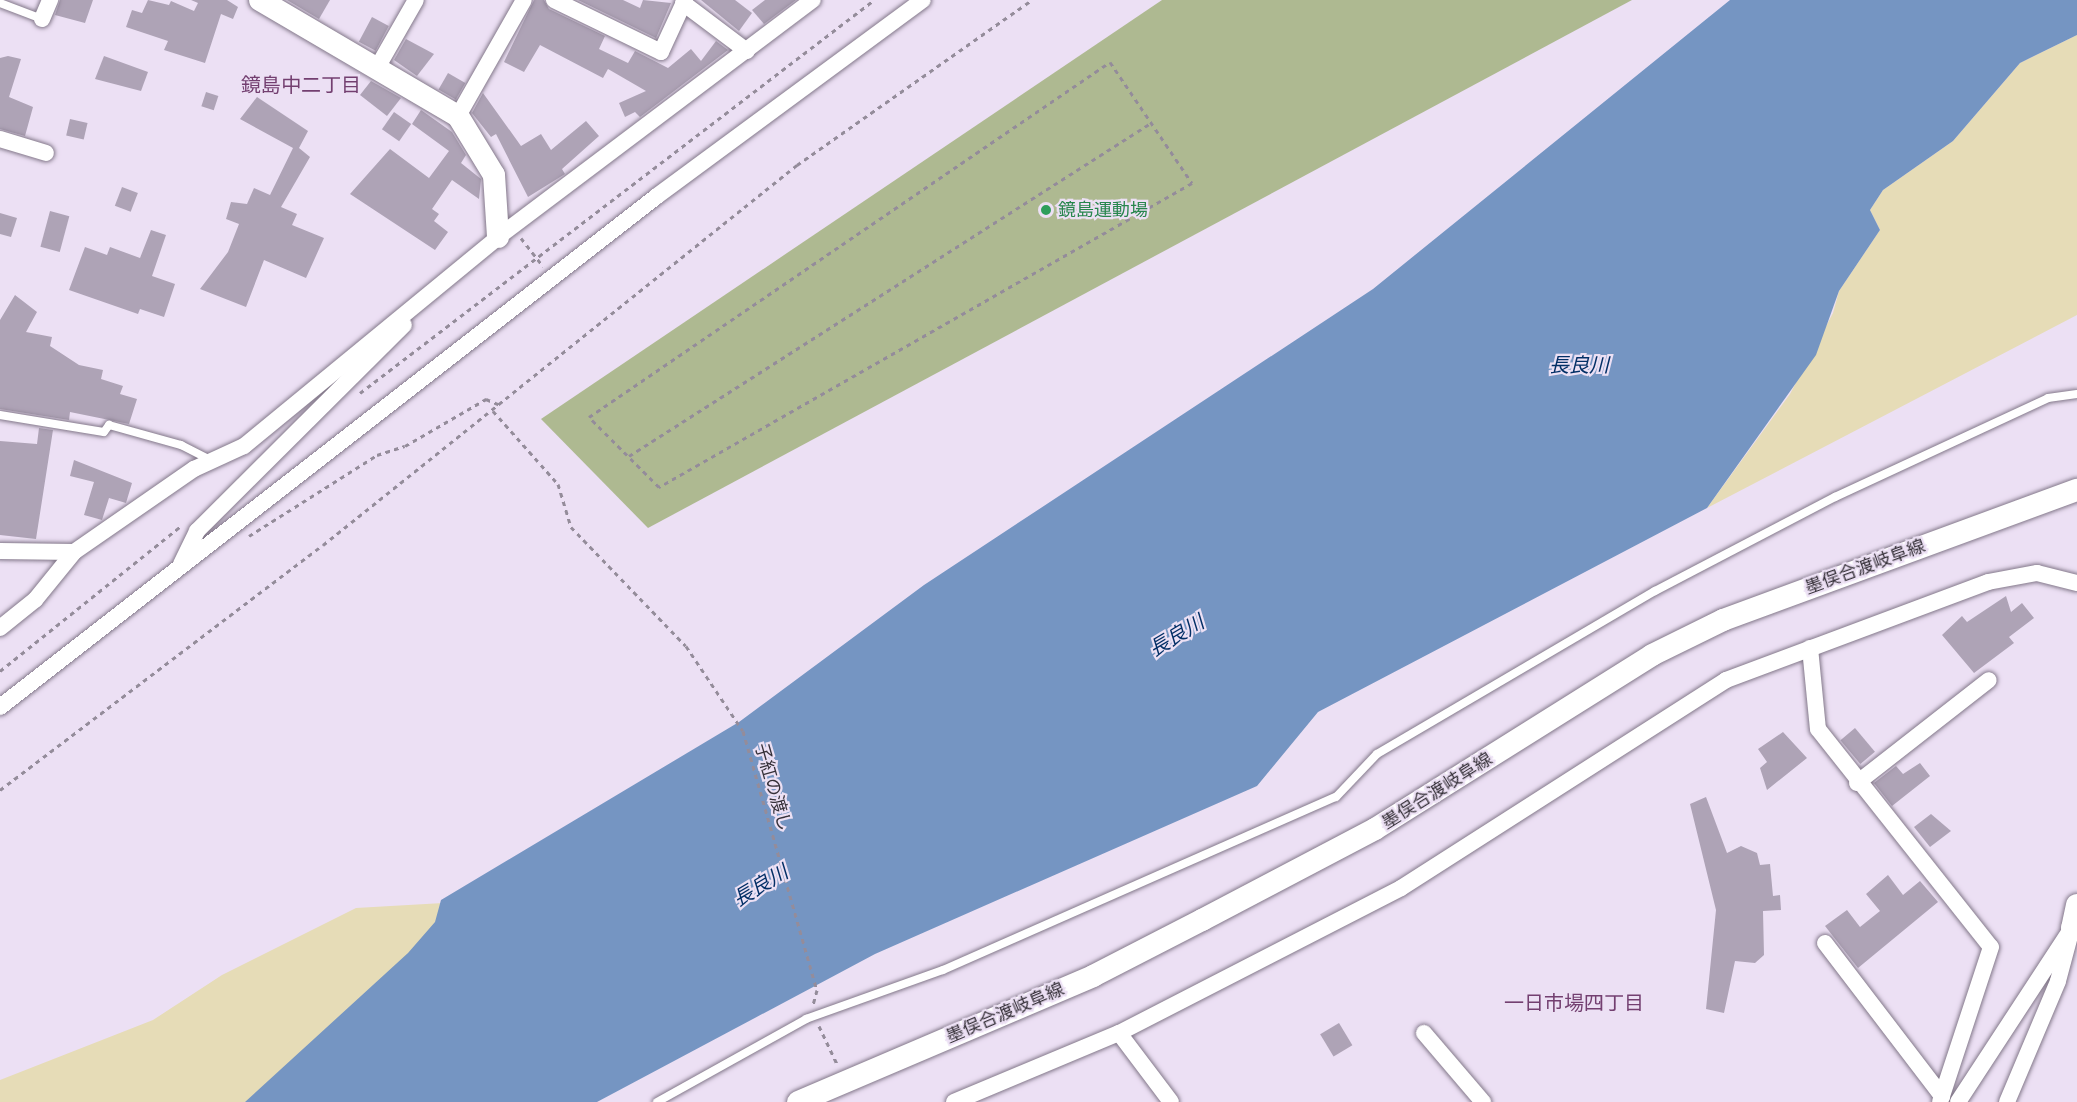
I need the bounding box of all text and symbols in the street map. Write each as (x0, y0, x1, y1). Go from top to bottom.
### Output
district label: 鏡島中二丁目 (241, 72, 361, 96)
place label: 鏡島運動場 (1058, 199, 1148, 221)
marker: 鏡島運動場 (1039, 203, 1053, 217)
water label: 長良川 (1549, 352, 1609, 376)
street label: 墨俣合渡岐阜線 (1802, 535, 1928, 599)
water label: 長良川 (1144, 609, 1208, 661)
street label: 子紅の渡し (750, 741, 796, 833)
street label: 墨俣合渡岐阜線 (1378, 748, 1496, 834)
water label: 長良川 (728, 859, 792, 911)
street label: 墨俣合渡岐阜線 (943, 978, 1067, 1048)
district label: 一日市場四丁目 (1504, 990, 1644, 1014)

